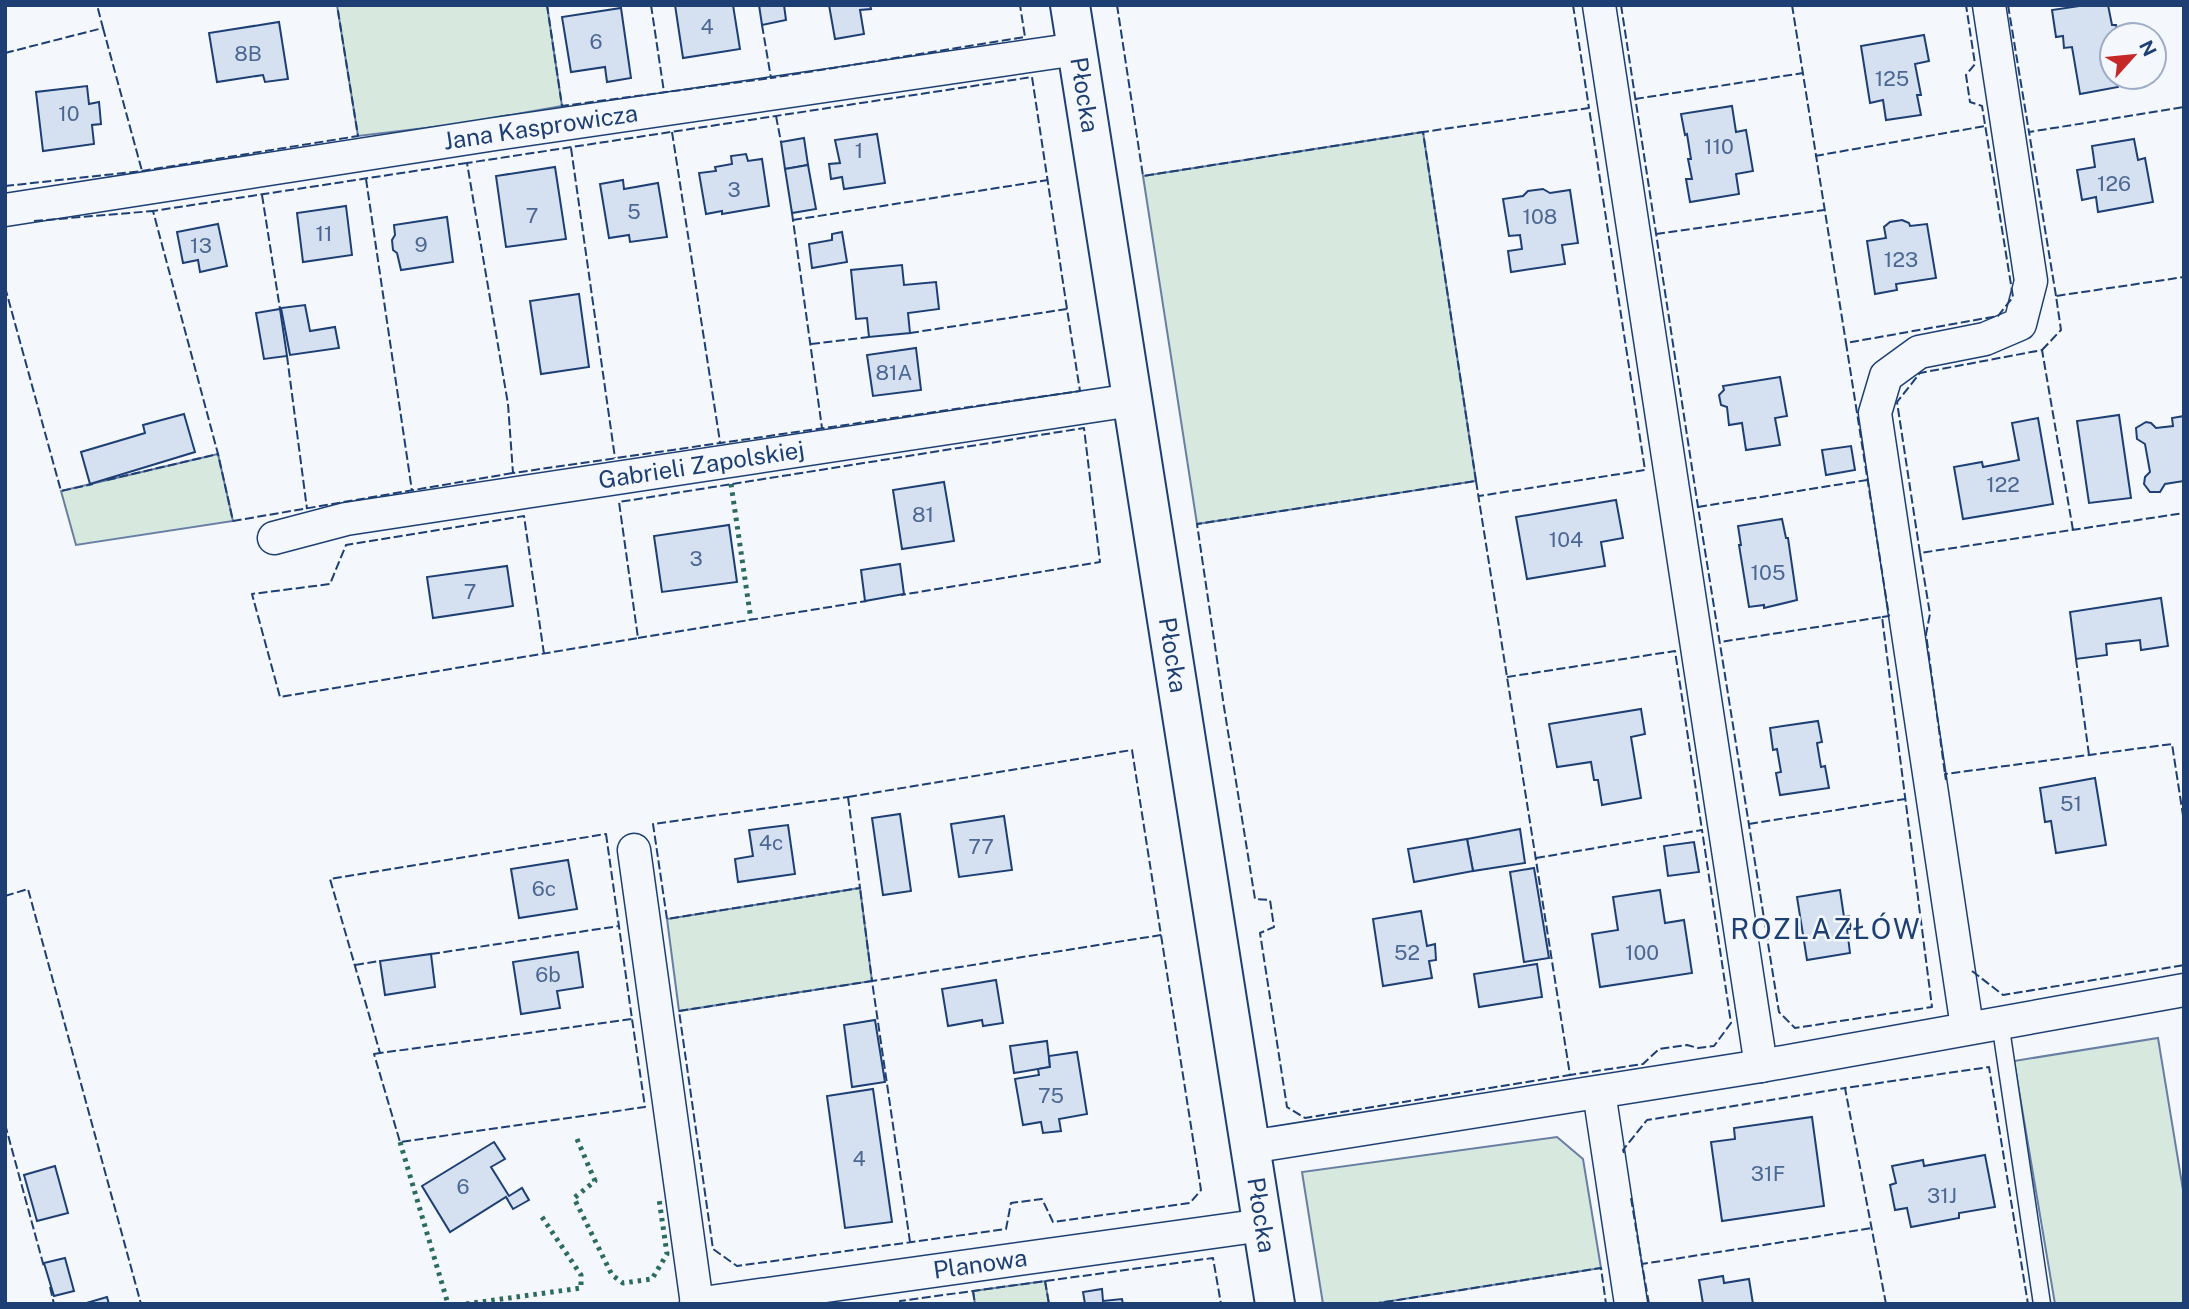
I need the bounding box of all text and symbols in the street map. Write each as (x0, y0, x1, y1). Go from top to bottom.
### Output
house number: 4 (700, 14, 714, 39)
north arrow (2098, 21, 2168, 91)
house number: 6 (589, 29, 603, 54)
text: N (2135, 37, 2161, 60)
house number: 8B (234, 41, 262, 66)
street label: Płocka (1065, 55, 1105, 134)
house number: 125 (1875, 66, 1909, 91)
street label: Jana Kasprowicza (441, 98, 640, 155)
house number: 10 (58, 101, 80, 126)
house number: 110 (1704, 134, 1734, 159)
house number: 1 (855, 138, 863, 163)
house number: 126 (2097, 171, 2131, 196)
house number: 3 (727, 177, 741, 202)
house number: 5 (627, 199, 641, 224)
house number: 7 (526, 203, 538, 228)
house number: 108 (1523, 204, 1557, 229)
house number: 11 (315, 221, 333, 246)
house number: 9 (414, 232, 428, 257)
house number: 13 (190, 233, 212, 258)
house number: 123 (1884, 247, 1918, 272)
house number: 81A (875, 360, 913, 385)
street label: Gabrieli Zapolskiej (596, 435, 806, 494)
house number: 122 (1986, 472, 2020, 497)
house number: 81 (912, 502, 934, 527)
house number: 104 (1549, 527, 1583, 552)
house number: 3 (689, 546, 703, 571)
house number: 105 (1751, 560, 1785, 585)
house number: 7 (464, 579, 476, 604)
street label: Płocka (1154, 615, 1193, 695)
house number: 51 (2060, 791, 2082, 816)
house number: 4c (759, 830, 783, 855)
house number: 77 (968, 834, 994, 859)
house number: 6c (532, 876, 556, 901)
district label: ROZLAZŁÓW (1730, 912, 1922, 945)
house number: 52 (1394, 940, 1420, 965)
house number: 100 (1625, 940, 1659, 965)
house number: 6b (535, 962, 561, 987)
house number: 75 (1038, 1083, 1064, 1108)
house number: 4 (852, 1146, 866, 1171)
house number: 31F (1751, 1161, 1785, 1186)
house number: 6 (456, 1174, 470, 1199)
street label: Płocka (1242, 1175, 1282, 1255)
house number: 31J (1927, 1183, 1957, 1208)
street label: Planowa (931, 1243, 1029, 1284)

